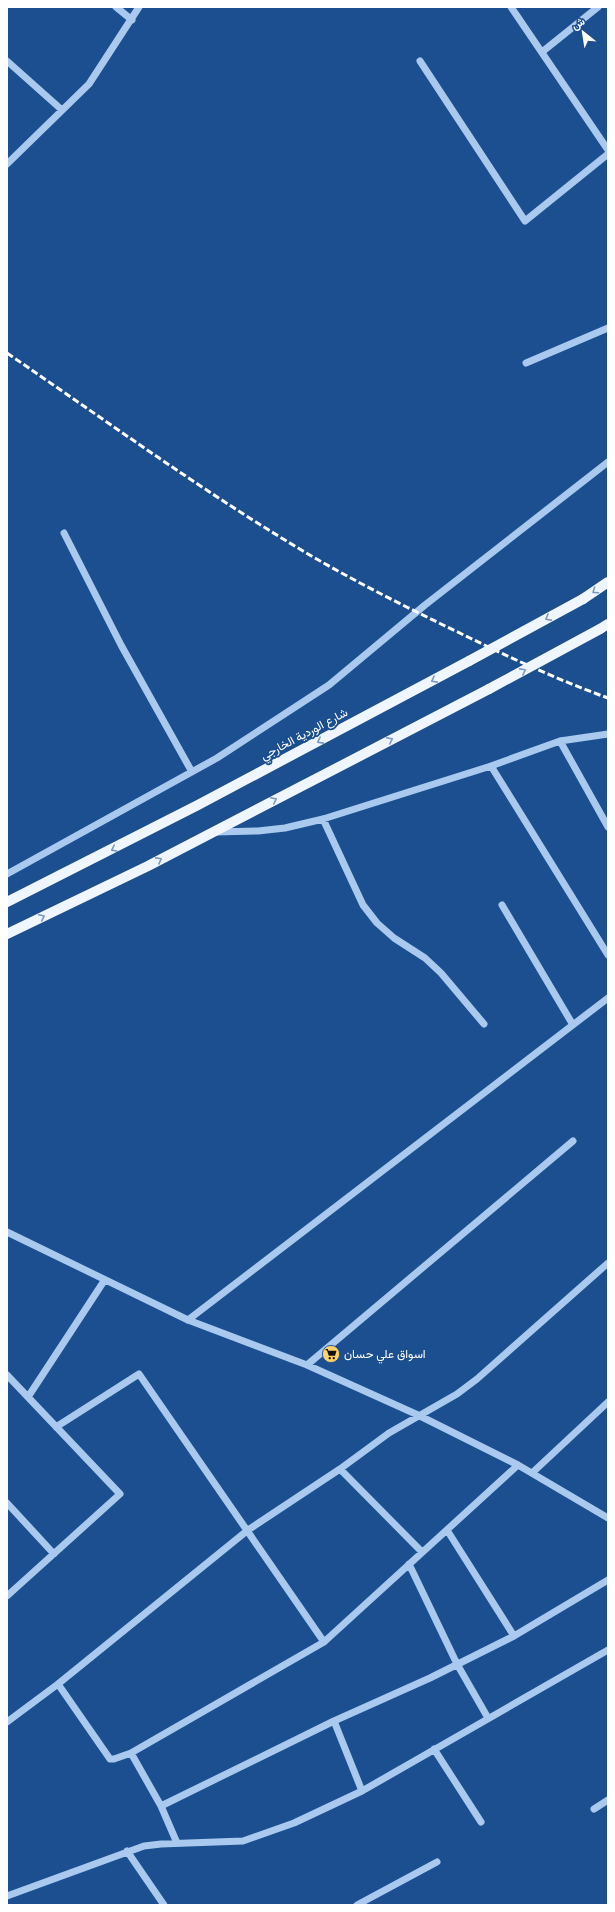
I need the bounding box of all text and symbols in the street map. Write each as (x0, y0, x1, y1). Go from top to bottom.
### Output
north arrow (563, 12, 603, 52)
text: ش (569, 14, 587, 33)
one-way arrow (592, 586, 599, 594)
one-way arrow (545, 613, 552, 621)
one-way arrow (519, 668, 526, 675)
one-way arrow (431, 675, 439, 682)
street label: شارع الوردية الخارجي (258, 704, 351, 766)
one-way arrow (316, 736, 324, 743)
one-way arrow (385, 737, 393, 745)
one-way arrow (270, 797, 277, 804)
one-way arrow (110, 844, 118, 851)
one-way arrow (155, 857, 162, 865)
one-way arrow (38, 914, 46, 922)
supermarket icon: اسواق علي حسان (321, 1344, 341, 1364)
place label: اسواق علي حسان (344, 1346, 426, 1364)

